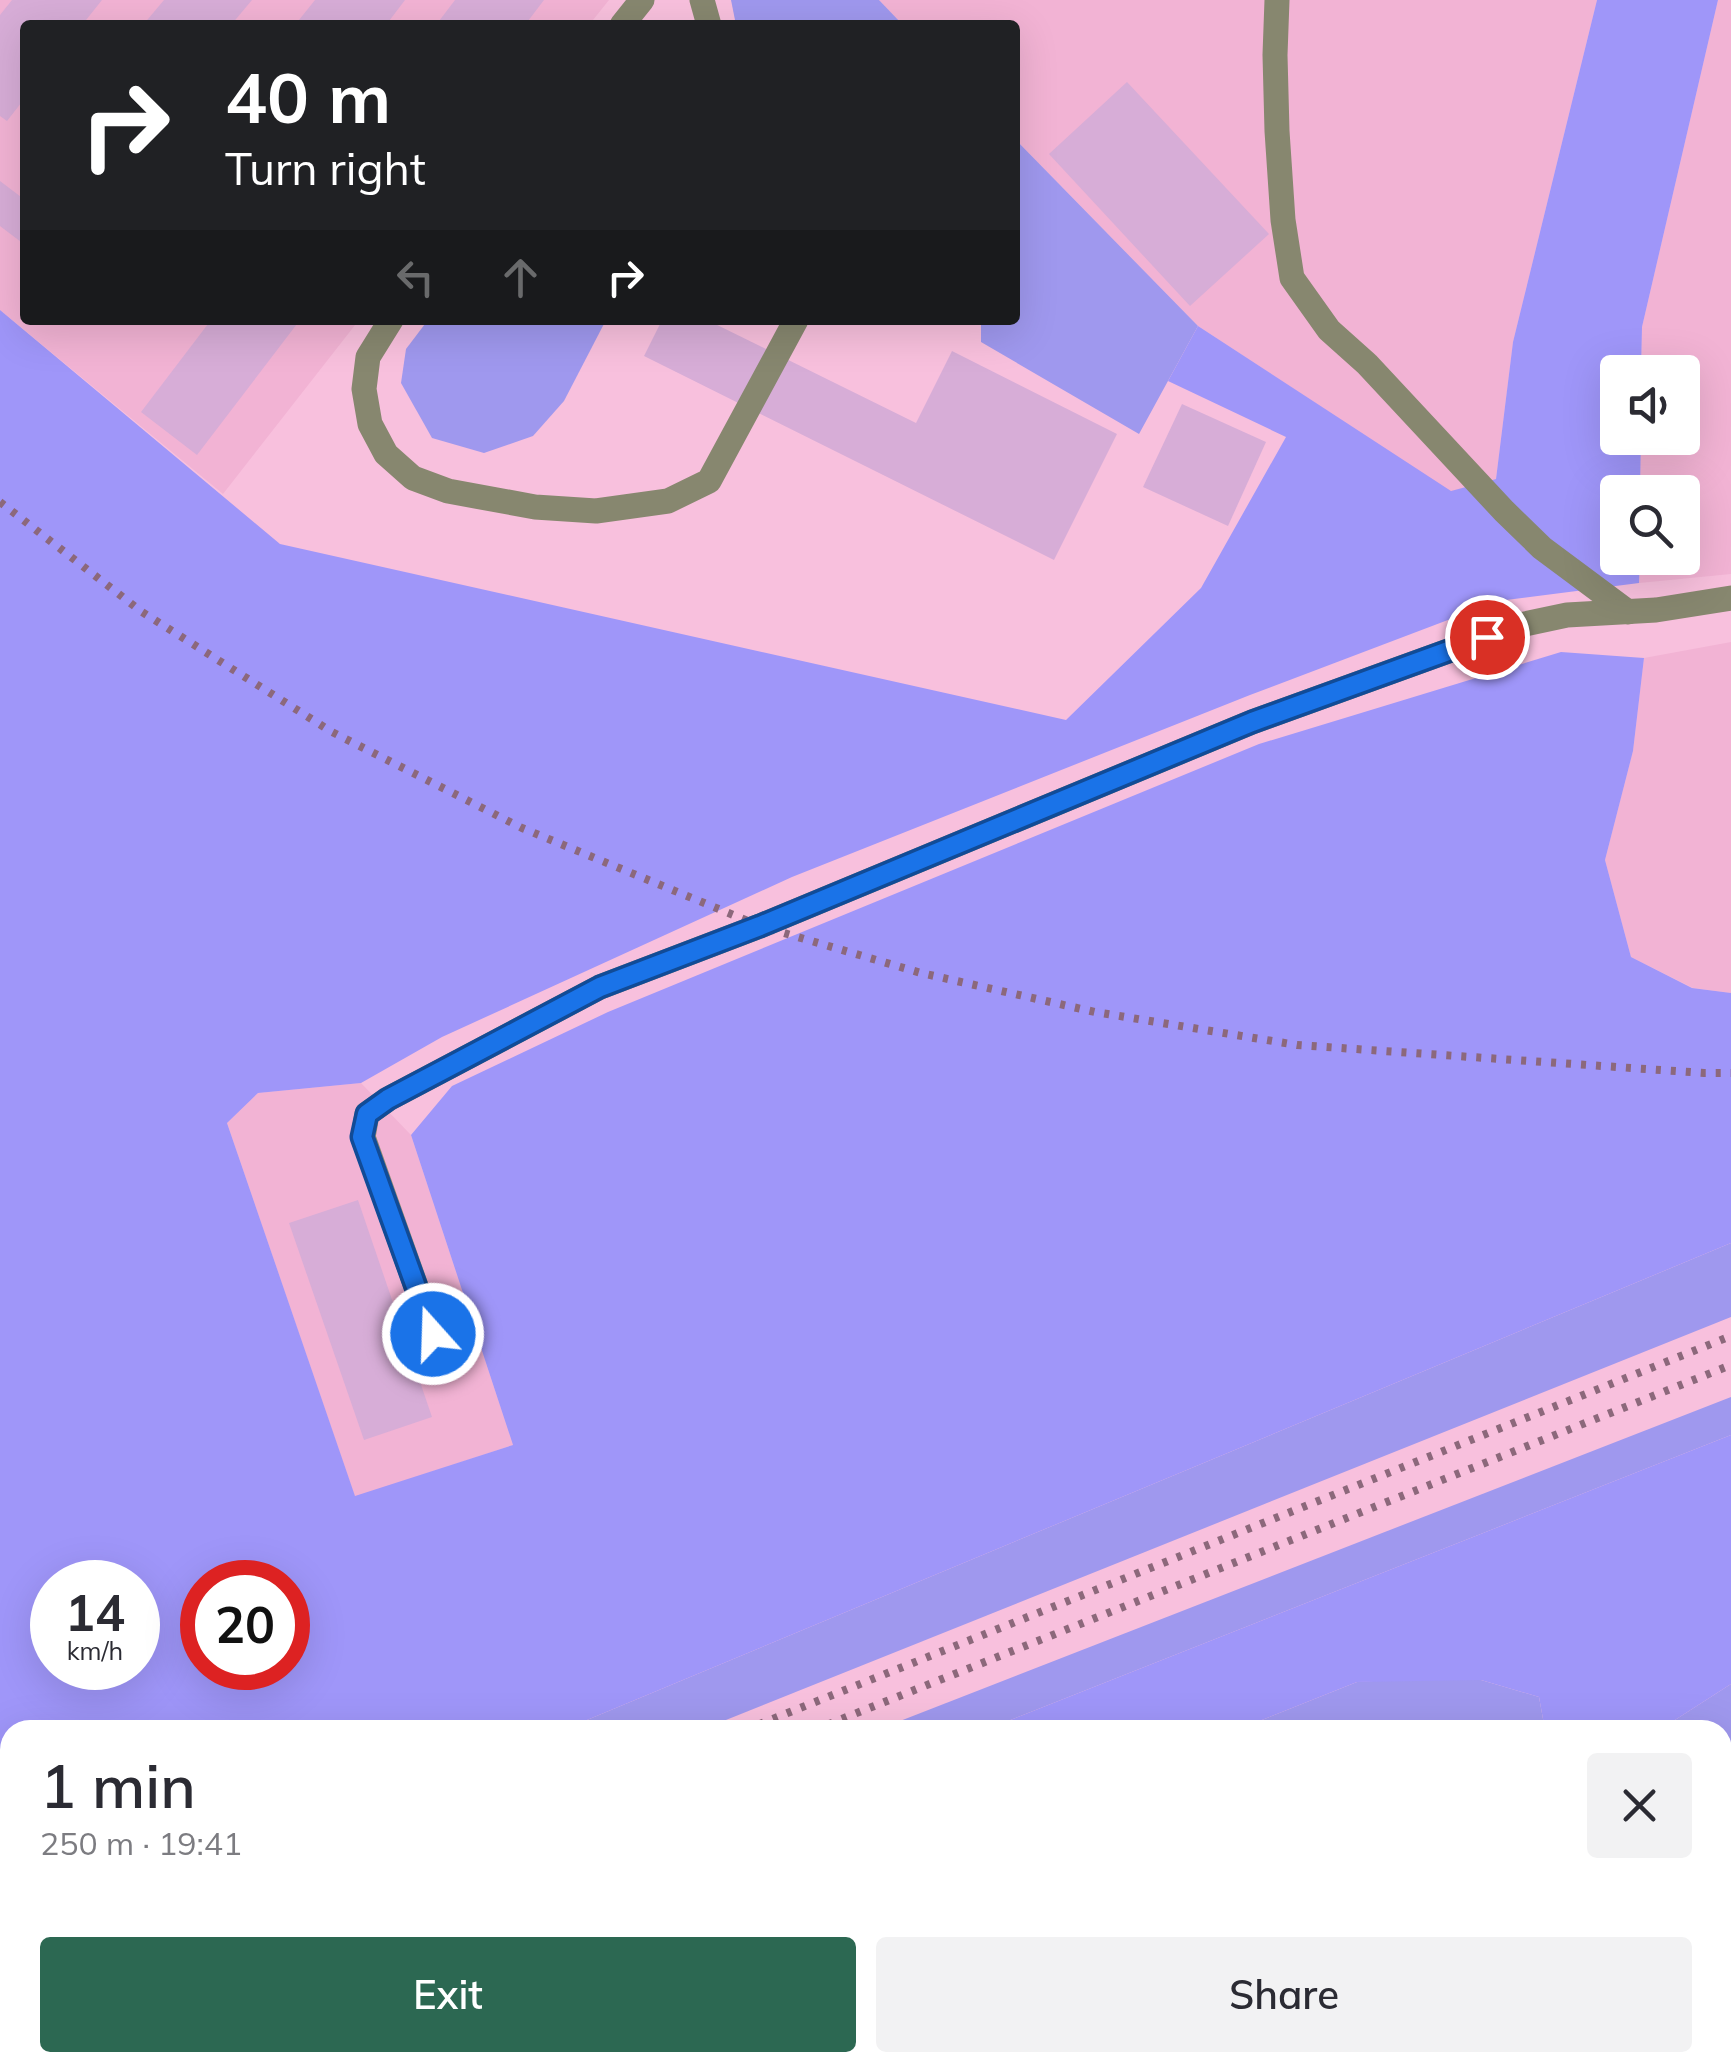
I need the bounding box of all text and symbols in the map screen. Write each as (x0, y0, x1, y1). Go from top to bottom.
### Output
text: 40 m (225, 53, 391, 141)
icon: right (60, 60, 190, 190)
text: Turn right (225, 140, 426, 196)
icon: left (388, 250, 443, 305)
icon: ahead (493, 250, 548, 305)
icon: right (598, 250, 653, 305)
map controls (1600, 355, 1700, 575)
button: sound (1600, 355, 1700, 455)
button: search (1600, 475, 1700, 575)
pin (1445, 595, 1530, 680)
icon: arrive (1460, 610, 1515, 665)
position arrow (381, 1282, 485, 1386)
speed limit sign: 20 (180, 1560, 310, 1690)
text: 14 (65, 1581, 125, 1644)
text: km/h (67, 1635, 123, 1666)
text: 1 min (40, 1748, 196, 1823)
button: close (1587, 1753, 1692, 1858)
text: 250 m · 19:41 (40, 1823, 242, 1863)
button: Exit (40, 1937, 856, 2052)
button: Share (876, 1937, 1692, 2052)

